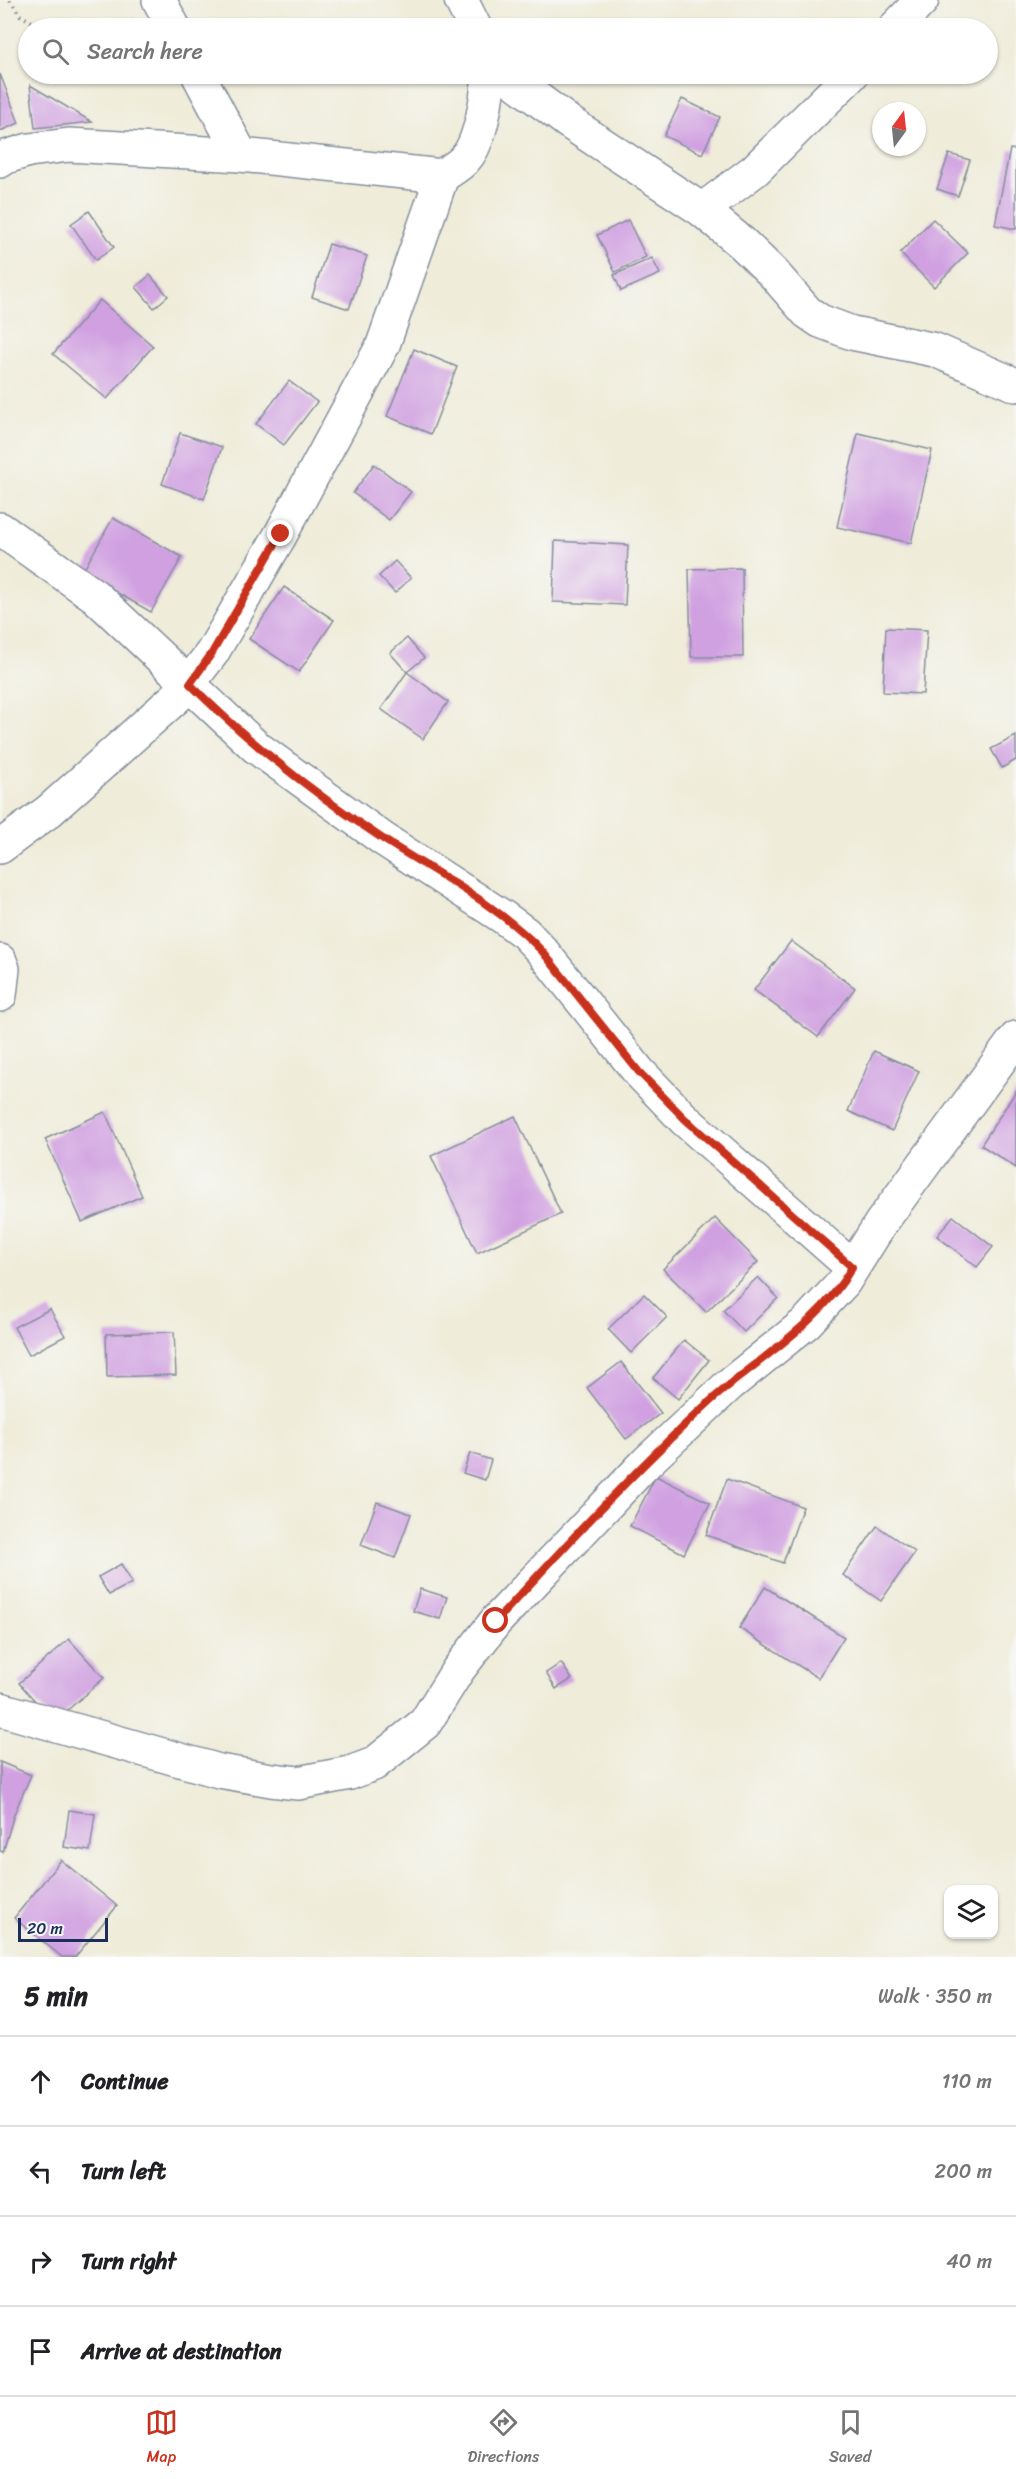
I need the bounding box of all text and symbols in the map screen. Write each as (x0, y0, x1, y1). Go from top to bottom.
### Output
search box (18, 18, 998, 84)
text: Search here (87, 32, 203, 71)
icon: search (39, 35, 72, 68)
north arrow (872, 102, 926, 156)
route end (267, 520, 293, 546)
route start (482, 1607, 508, 1633)
map controls (944, 1885, 998, 1939)
button: layers (944, 1885, 998, 1939)
text: 20 m (27, 1914, 63, 1943)
scale bar (18, 1915, 108, 1942)
text: 5 min (24, 1973, 88, 2019)
text: Walk · 350 m (878, 1979, 992, 2014)
text: Continue (81, 2062, 169, 2101)
text: 110 m (942, 2064, 992, 2099)
icon: ahead (24, 2065, 57, 2098)
text: Turn left (81, 2152, 166, 2191)
text: 200 m (935, 2154, 992, 2189)
icon: left (24, 2155, 57, 2188)
text: Turn right (81, 2242, 176, 2281)
text: 40 m (946, 2244, 992, 2279)
icon: right (24, 2245, 57, 2278)
text: Arrive at destination (81, 2332, 282, 2371)
icon: arrive (24, 2335, 57, 2368)
tab: Map (145, 2406, 178, 2471)
tab: Directions (468, 2406, 539, 2471)
tab: Saved (829, 2406, 871, 2471)

